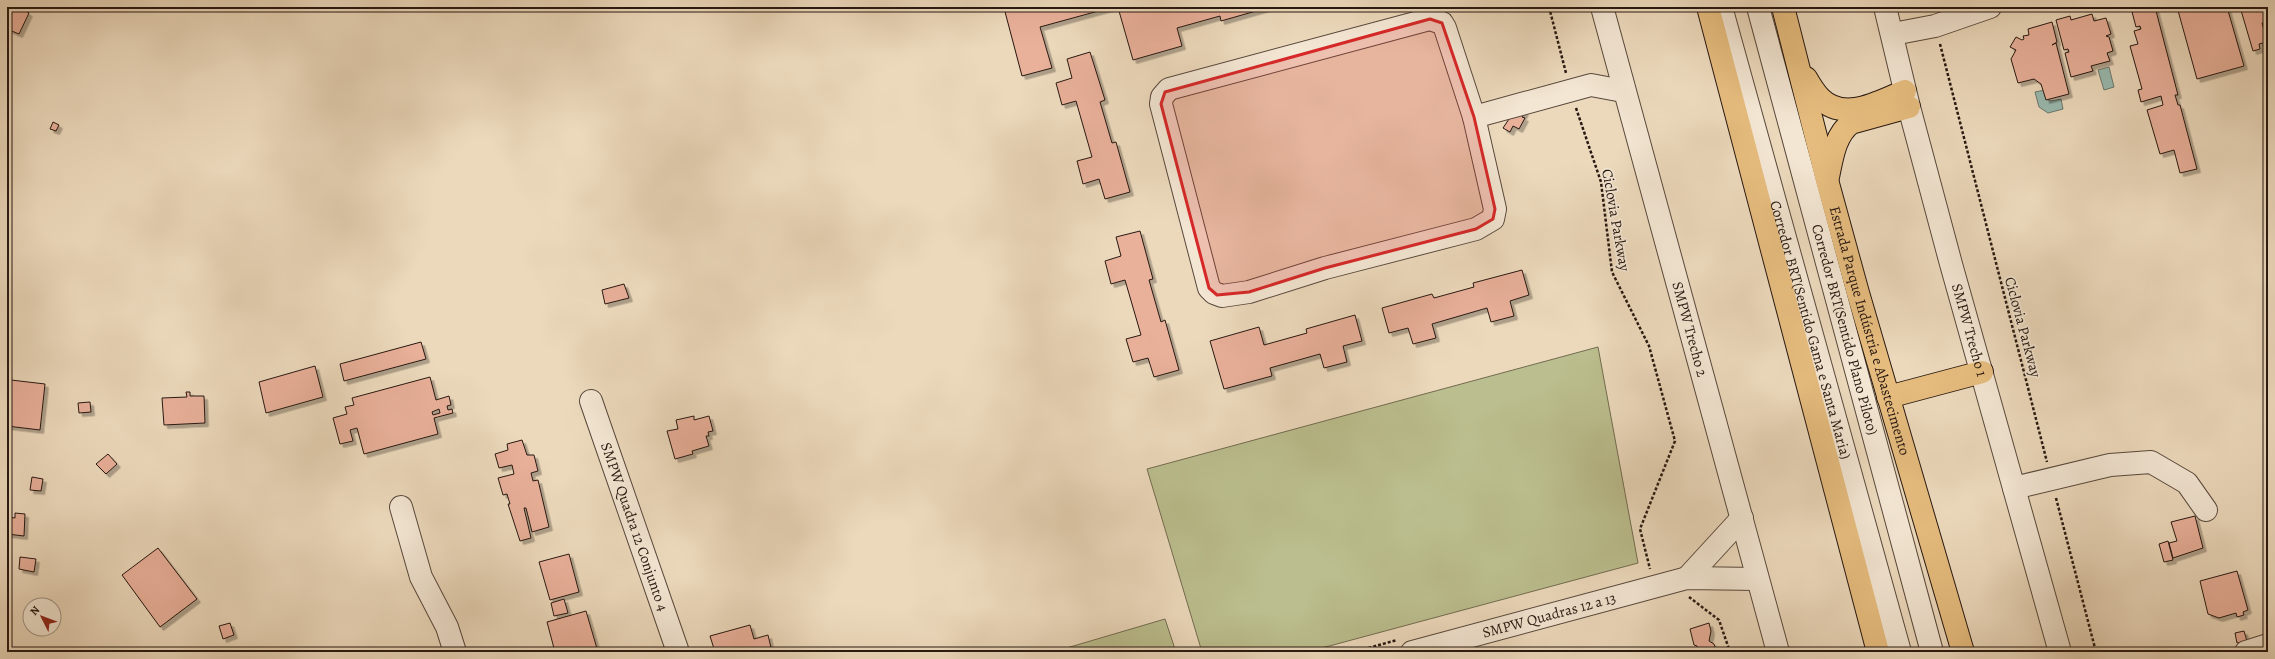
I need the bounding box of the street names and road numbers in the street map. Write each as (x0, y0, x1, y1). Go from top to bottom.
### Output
street label: Ciclovia Parkway (1597, 167, 1635, 273)
street label: Corredor BRT(Sentido Gama e Santa Maria) (1765, 198, 1856, 461)
street label: Estrada Parque Indústria e Abastecimento (1825, 204, 1915, 458)
street label: Corredor BRT(Sentido Plano Piloto) (1807, 222, 1883, 437)
street label: Ciclovia Parkway (2000, 275, 2046, 380)
street label: SMPW Trecho 2 (1667, 279, 1712, 379)
street label: SMPW Trecho 1 (1947, 281, 1992, 379)
street label: SMPW Quadra 12 Conjunto 4 (596, 440, 673, 614)
street label: SMPW Quadras 12 a 13 (1480, 588, 1618, 643)

